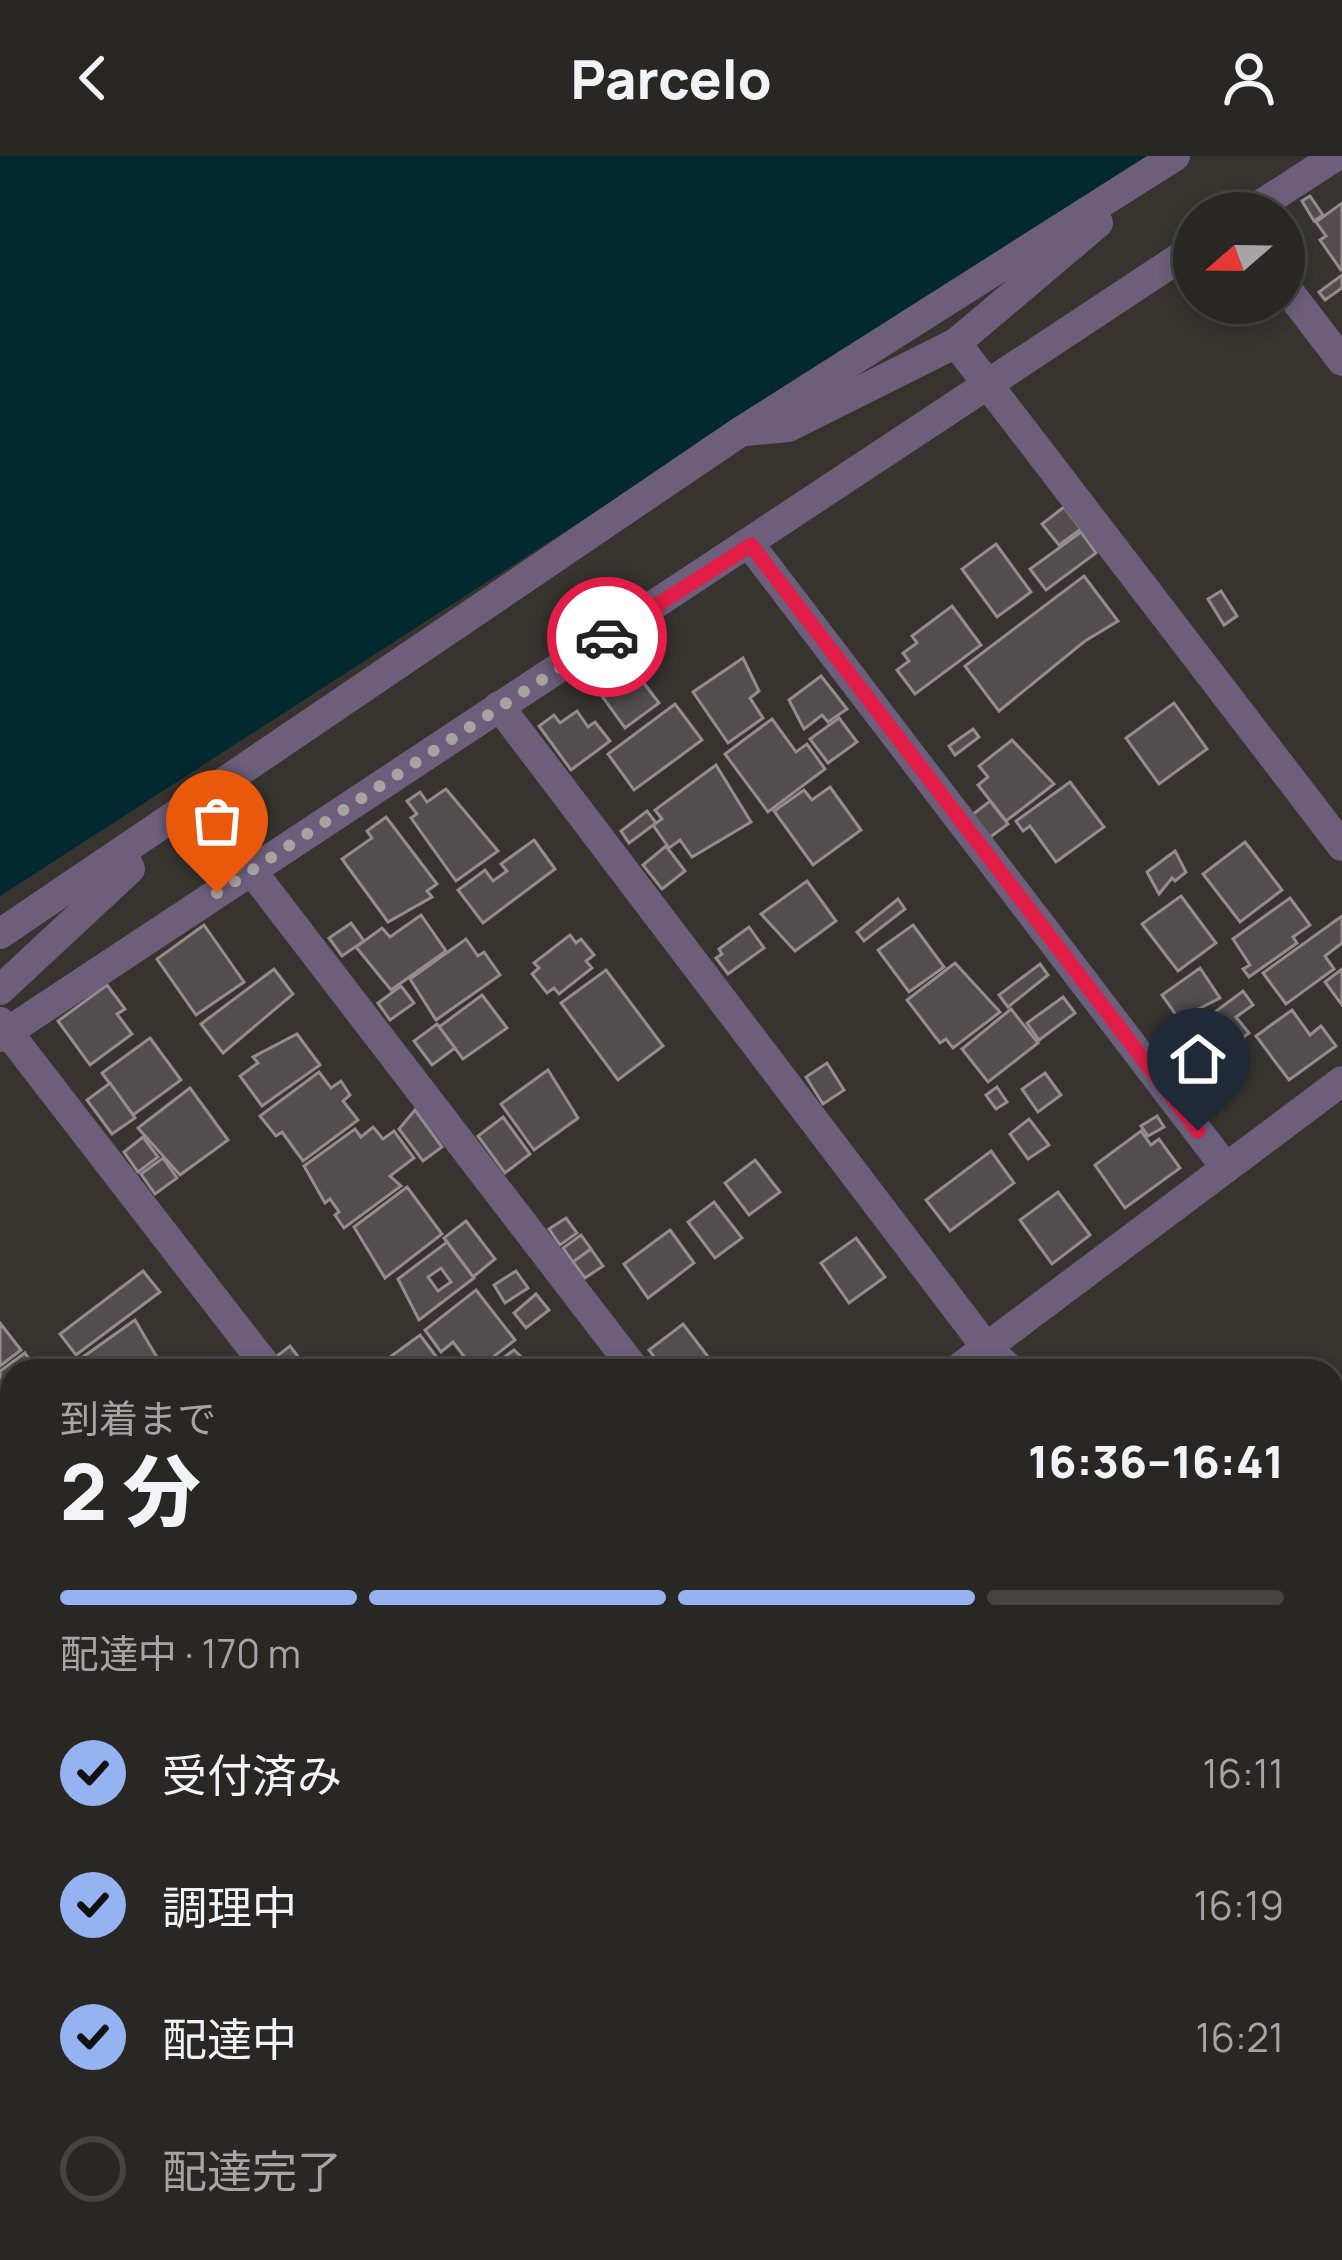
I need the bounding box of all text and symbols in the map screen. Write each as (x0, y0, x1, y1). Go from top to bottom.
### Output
text: Parcelo (570, 41, 772, 115)
icon: back (60, 45, 126, 111)
icon: person (1216, 45, 1282, 111)
north arrow (1173, 192, 1305, 324)
map controls (1173, 192, 1305, 324)
courier (547, 577, 667, 697)
icon: car (574, 604, 640, 670)
pin (166, 770, 268, 893)
icon: bag (184, 788, 250, 854)
pin (1147, 1008, 1249, 1131)
icon: home (1165, 1026, 1231, 1092)
text: 到着まで (60, 1391, 216, 1445)
text: 16:36–16:41 (1028, 1430, 1284, 1492)
text: 2 分 (60, 1437, 201, 1543)
text: 配達中 · 170 m (60, 1626, 301, 1680)
icon: check (60, 1740, 126, 1806)
text: 受付済み (162, 1744, 342, 1806)
text: 16:11 (1203, 1746, 1284, 1800)
icon: check (60, 1872, 126, 1938)
text: 調理中 (162, 1876, 297, 1938)
text: 16:19 (1194, 1878, 1284, 1932)
icon: check (60, 2004, 126, 2070)
text: 配達中 (162, 2008, 297, 2070)
text: 16:21 (1195, 2010, 1284, 2064)
text: 配達完了 (162, 2140, 342, 2202)

